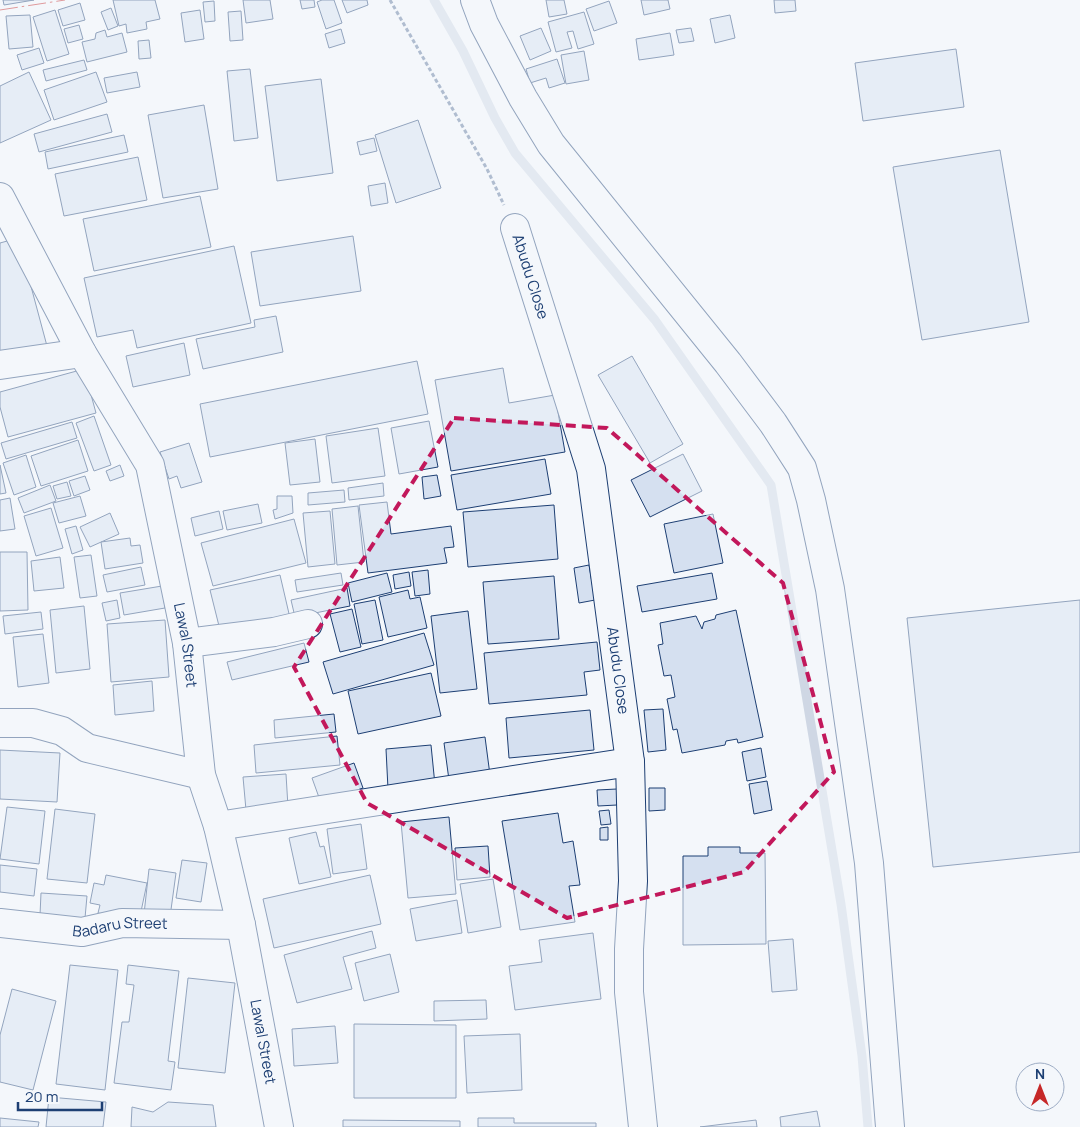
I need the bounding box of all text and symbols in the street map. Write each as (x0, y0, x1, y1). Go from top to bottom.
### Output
street label: Abudu Close (508, 231, 554, 322)
street label: Lawal Street (169, 601, 203, 689)
street label: Abudu Close (602, 626, 635, 716)
street label: Badaru Street (71, 912, 168, 942)
street label: Lawal Street (245, 998, 282, 1086)
north arrow (1015, 1062, 1065, 1112)
text: N (1035, 1064, 1045, 1083)
scale bar (18, 1080, 101, 1112)
text: 20 m (25, 1086, 58, 1107)

